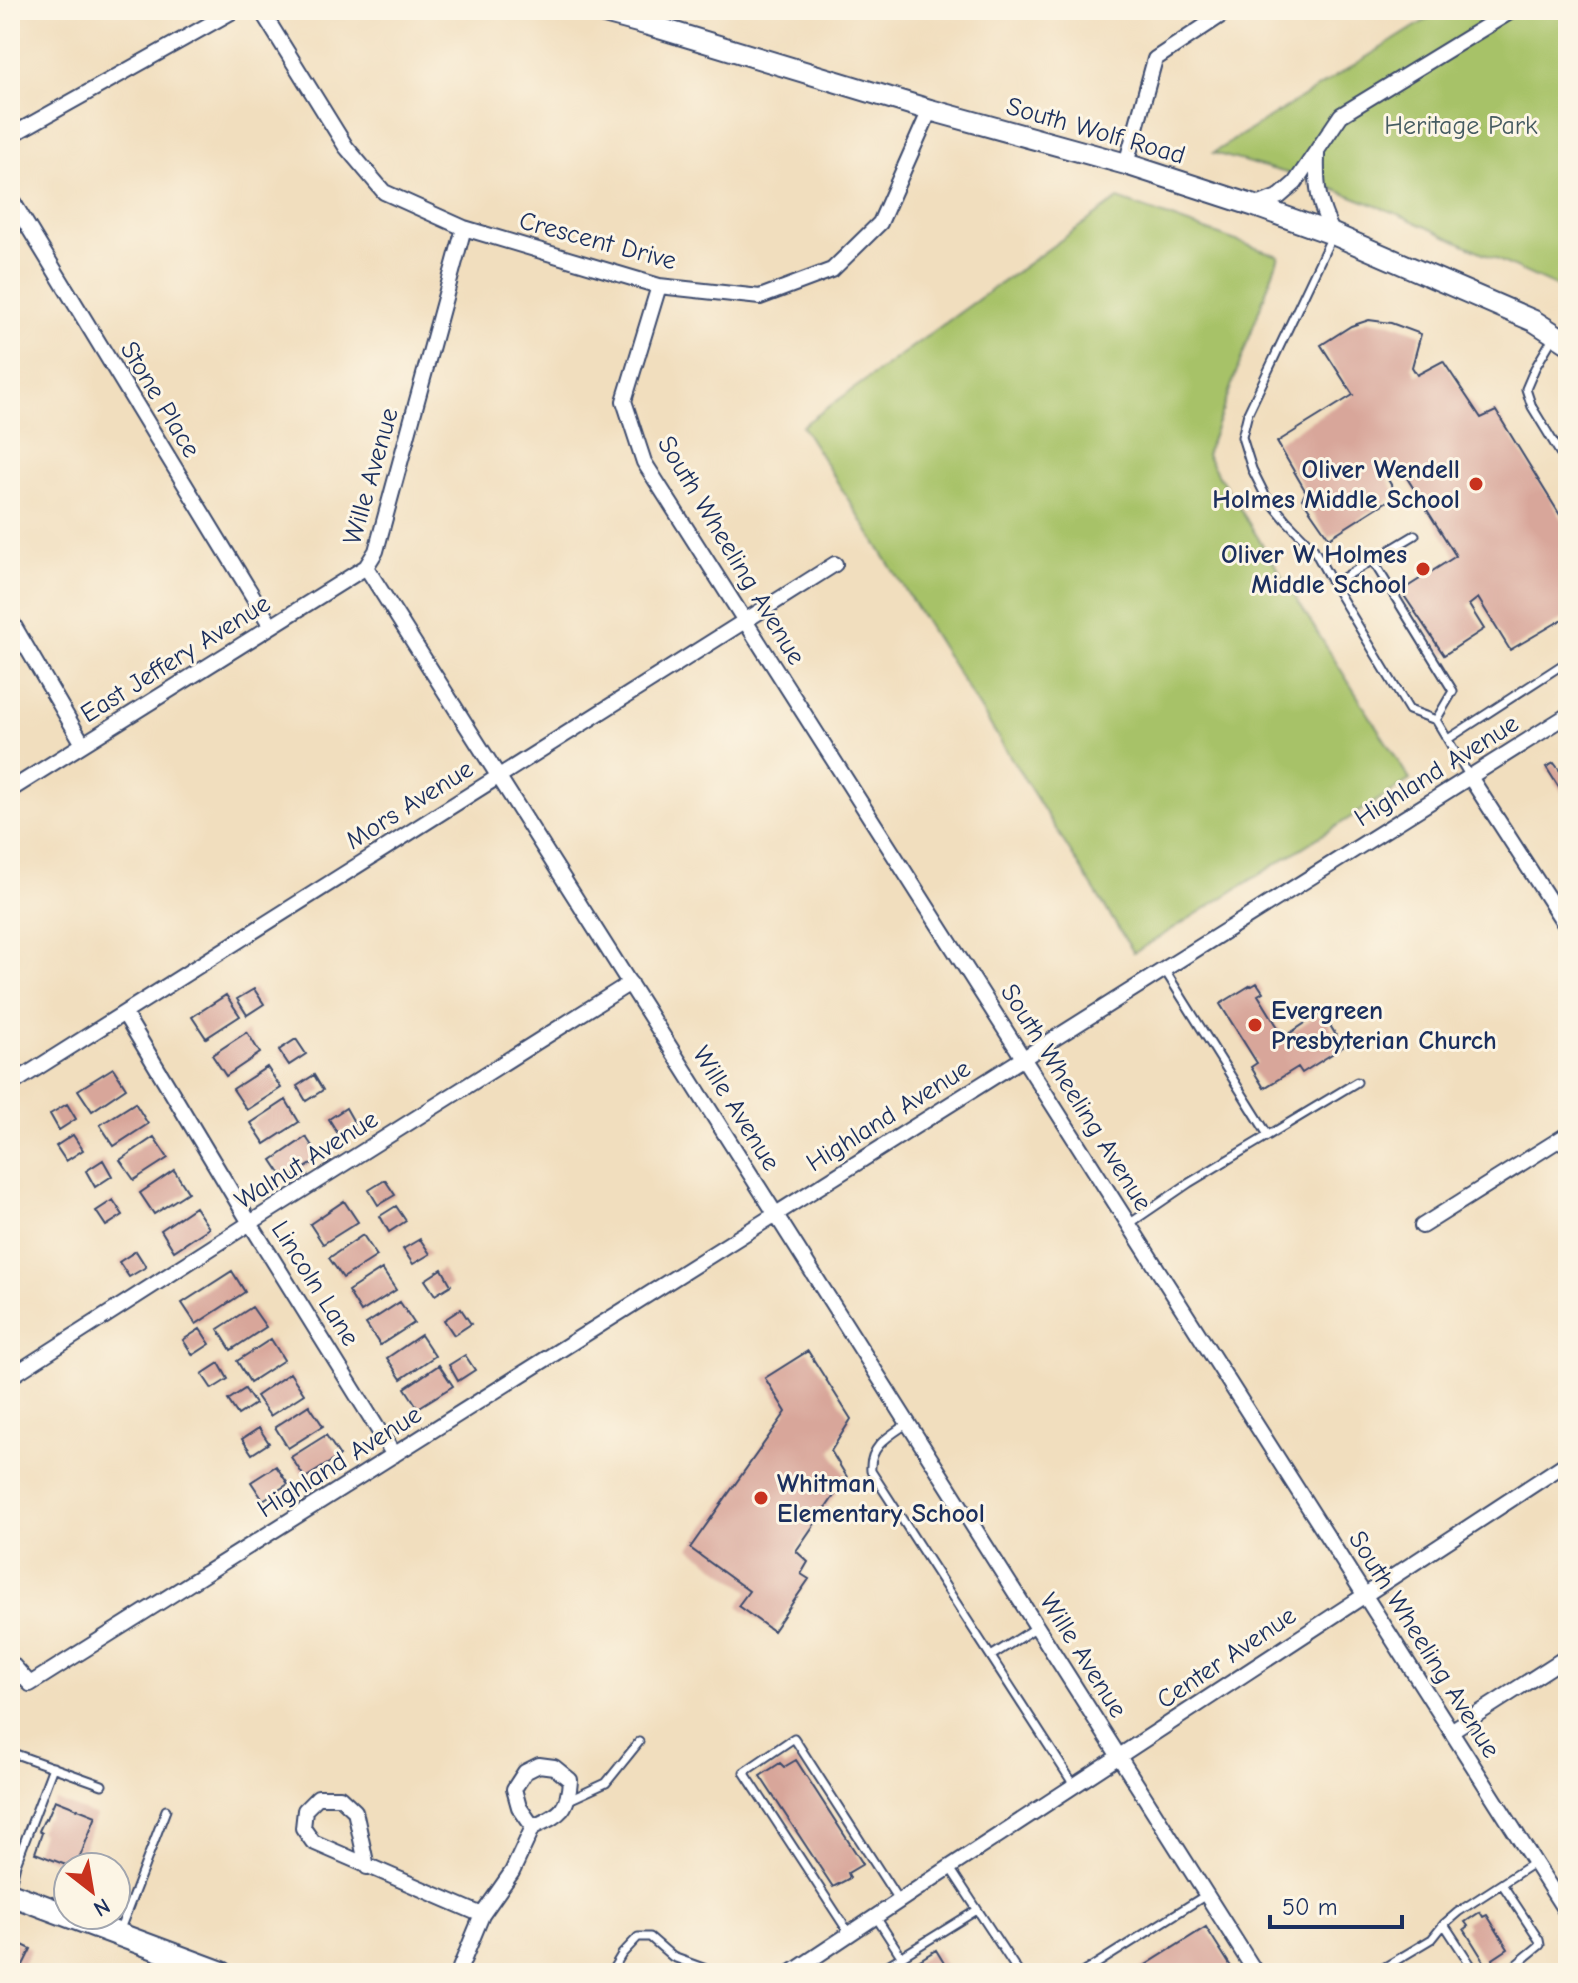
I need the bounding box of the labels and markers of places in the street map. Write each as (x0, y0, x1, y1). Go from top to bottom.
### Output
place label: Oliver Wendell Holmes Middle School (1212, 455, 1460, 515)
marker: Oliver Wendell Holmes Middle School (1467, 475, 1485, 493)
place label: Oliver W Holmes Middle School (1221, 540, 1407, 600)
marker: Oliver W Holmes Middle School (1414, 560, 1432, 578)
place label: Evergreen Presbyterian Church (1271, 996, 1497, 1056)
marker: Evergreen Presbyterian Church (1246, 1016, 1264, 1034)
place label: Whitman Elementary School (777, 1469, 985, 1529)
marker: Whitman Elementary School (752, 1489, 770, 1507)

